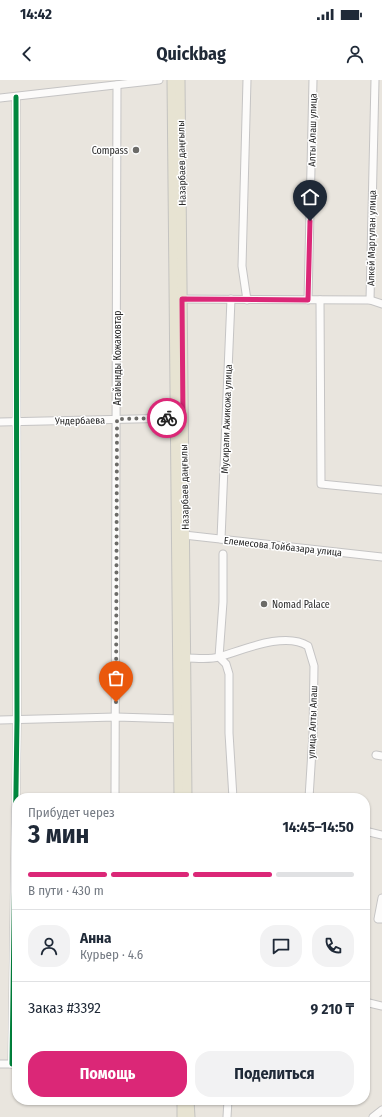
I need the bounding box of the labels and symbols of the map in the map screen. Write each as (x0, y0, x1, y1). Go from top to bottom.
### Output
street label: Алты Алаш улица (306, 93, 320, 167)
street label: Назарбаев даңғылы (175, 120, 189, 206)
place label: Compass (92, 145, 128, 157)
marker: Compass (131, 145, 141, 155)
pin (293, 180, 327, 221)
street label: Алкей Маргулан улица (365, 190, 379, 286)
street label: Агайынды Кожаковтар (112, 310, 124, 406)
street label: Мусирали Ажикожа улица (219, 364, 235, 474)
courier (147, 398, 187, 438)
street label: Ундербаева (54, 415, 105, 427)
street label: Назарбаев даңғылы (178, 444, 192, 530)
street label: Елемесова Тойбазара улица (223, 535, 343, 559)
marker: Nomad Palace (259, 599, 269, 609)
place label: Nomad Palace (272, 599, 330, 611)
pin (99, 661, 133, 702)
street label: улица Алты Алаш (306, 685, 320, 759)

